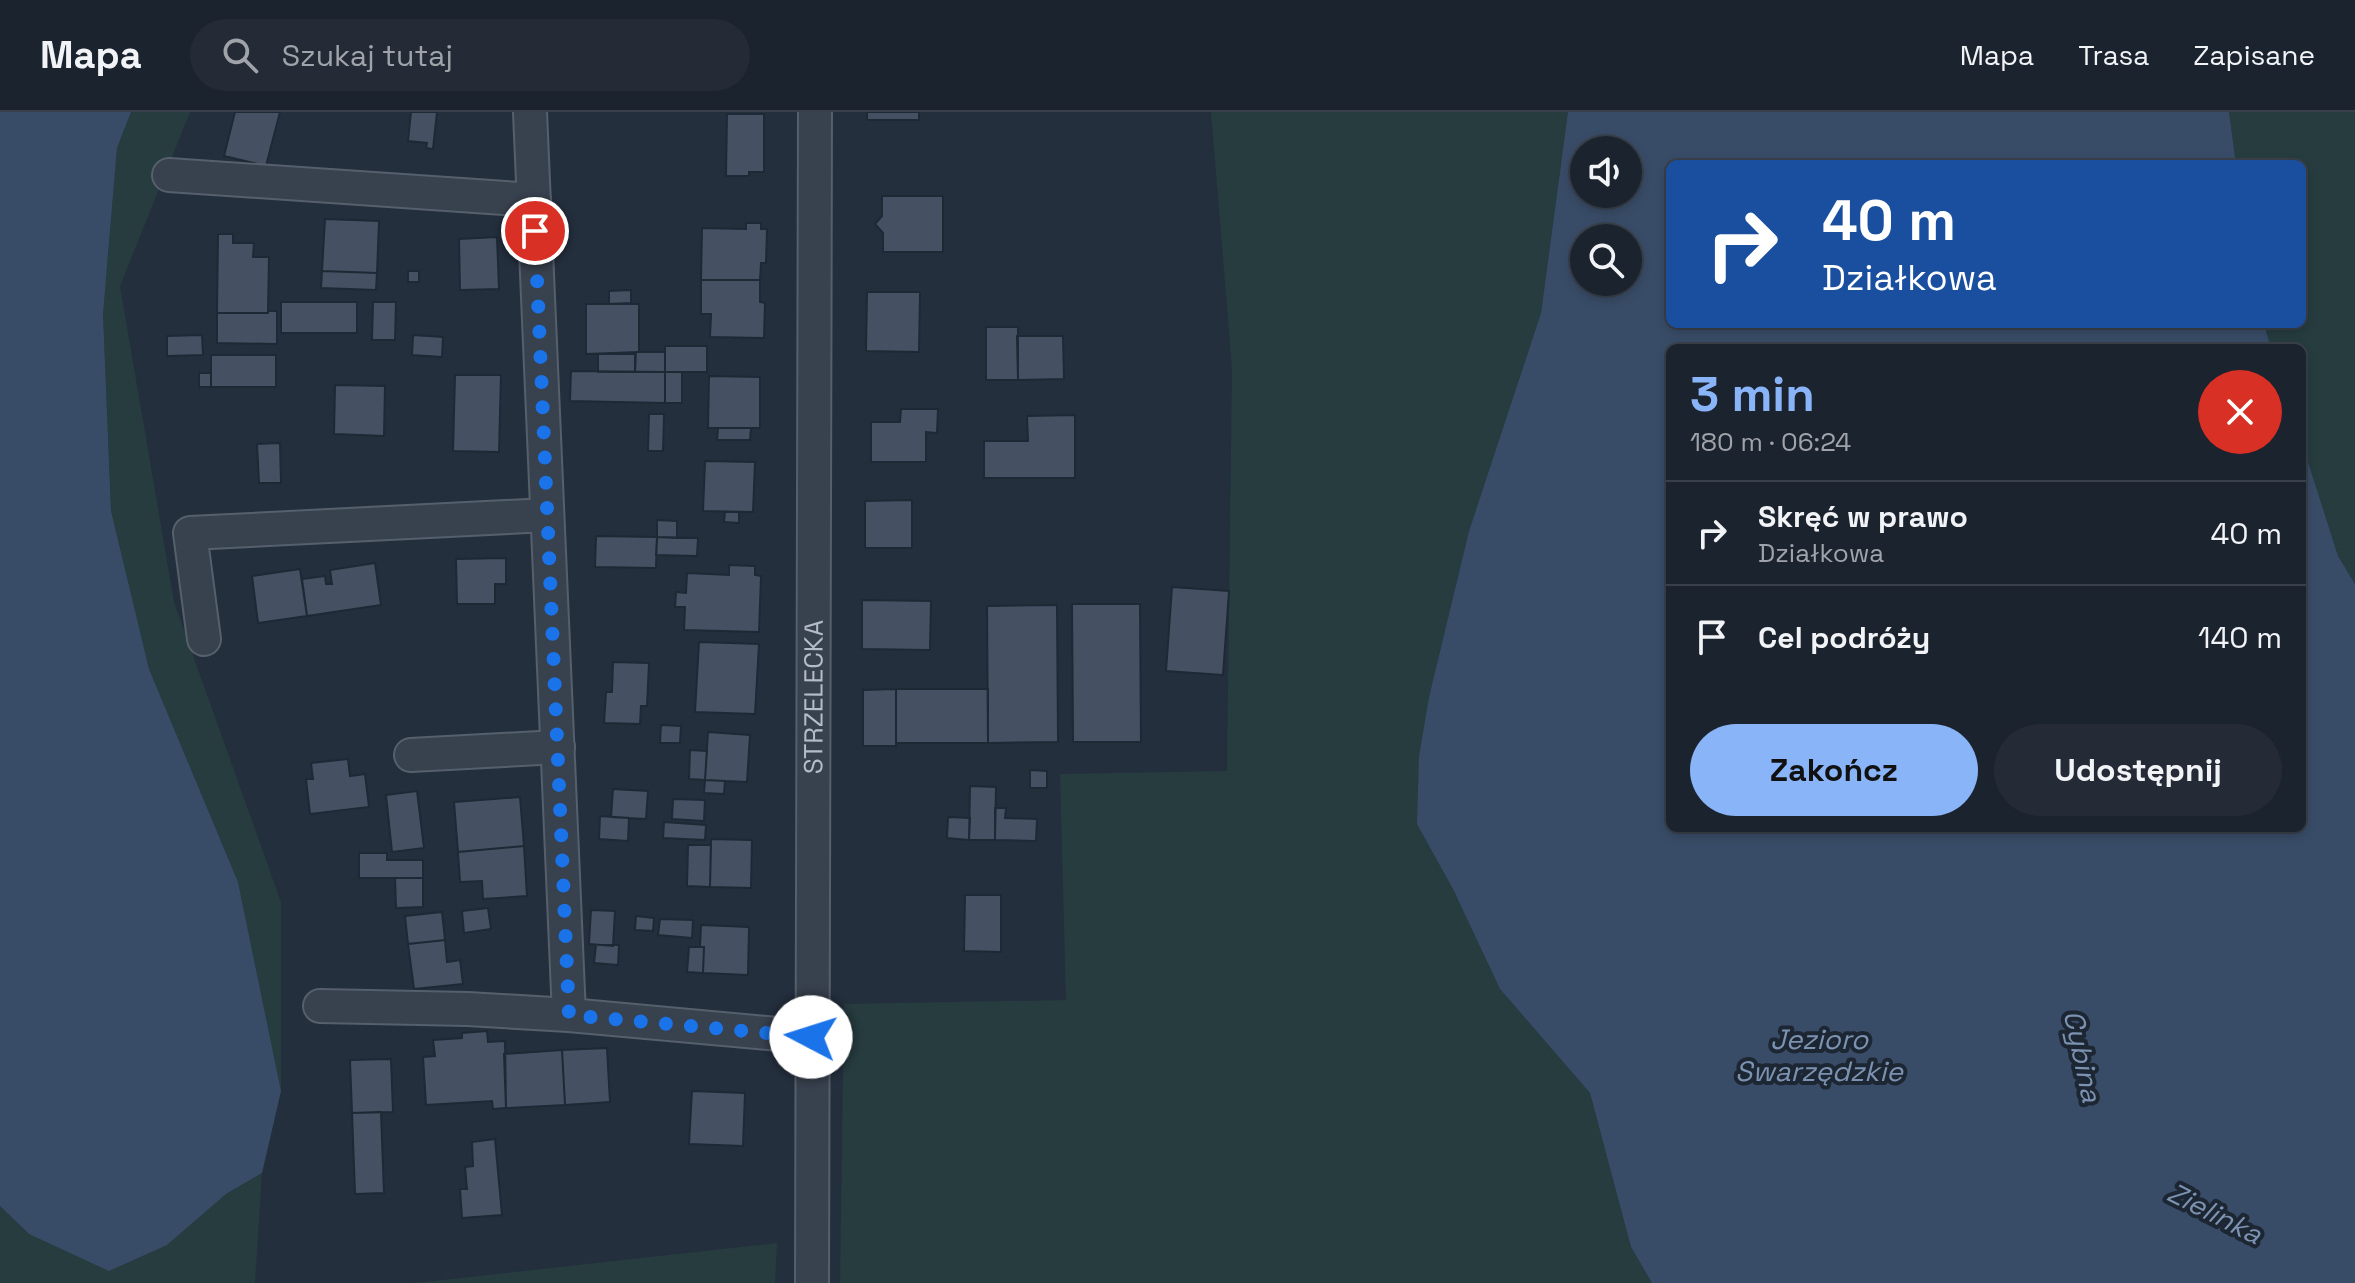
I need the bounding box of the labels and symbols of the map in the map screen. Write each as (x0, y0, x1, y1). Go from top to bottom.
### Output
pin (501, 197, 569, 265)
street label: STRZELECKA (796, 620, 831, 774)
position arrow (769, 995, 853, 1079)
water label: Cybina (2056, 1007, 2110, 1106)
water label: Jezioro Swarzędzkie (1735, 1021, 1904, 1089)
water label: Zielinka (2162, 1174, 2269, 1252)

